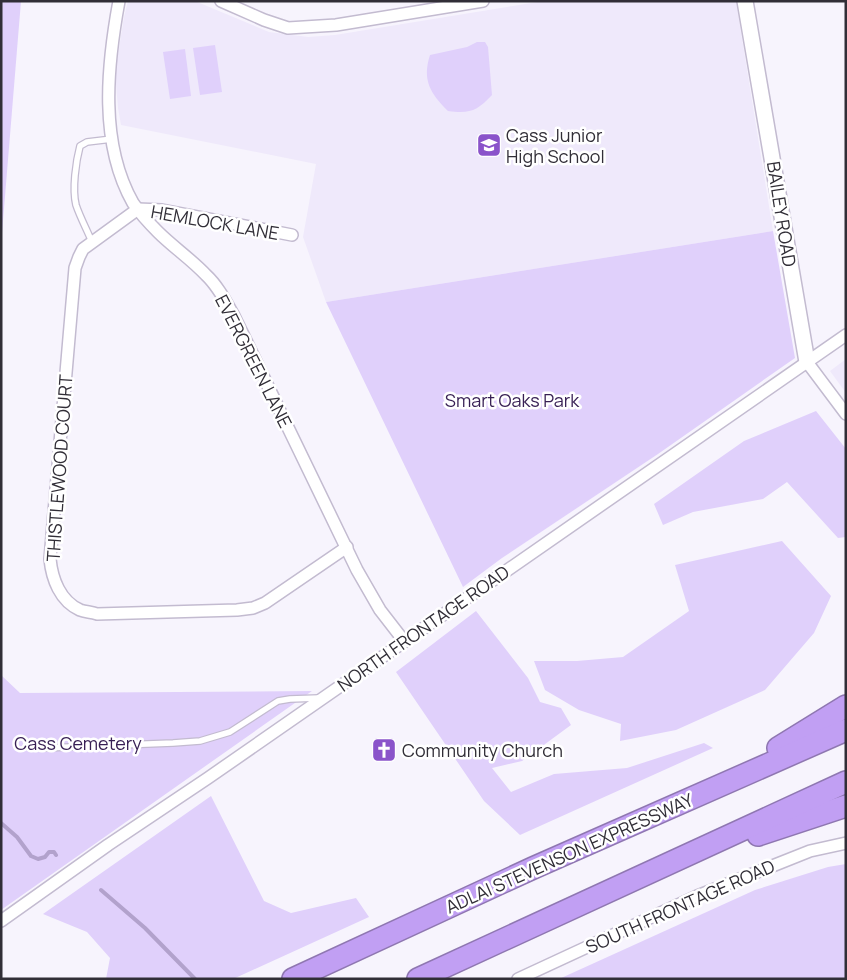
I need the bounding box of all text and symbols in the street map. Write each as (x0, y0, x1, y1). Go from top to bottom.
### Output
place label: Cass Junior High School (506, 123, 605, 168)
school or university icon: Cass Junior High School (476, 132, 502, 158)
street label: BAILEY ROAD (762, 160, 802, 268)
street label: HEMLOCK LANE (149, 199, 281, 245)
street label: EVERGREEN LANE (210, 290, 298, 432)
street label: THISTLEWOOD COURT (40, 373, 78, 562)
park label: Smart Oaks Park (445, 388, 580, 412)
street label: NORTH FRONTAGE ROAD (332, 559, 514, 697)
park label: Cass Cemetery (14, 731, 142, 755)
church icon: Community Church (371, 737, 397, 763)
place label: Community Church (402, 738, 563, 762)
street label: ADLAI STEVENSON EXPRESSWAY (441, 787, 697, 919)
street label: SOUTH FRONTAGE ROAD (582, 853, 778, 959)

